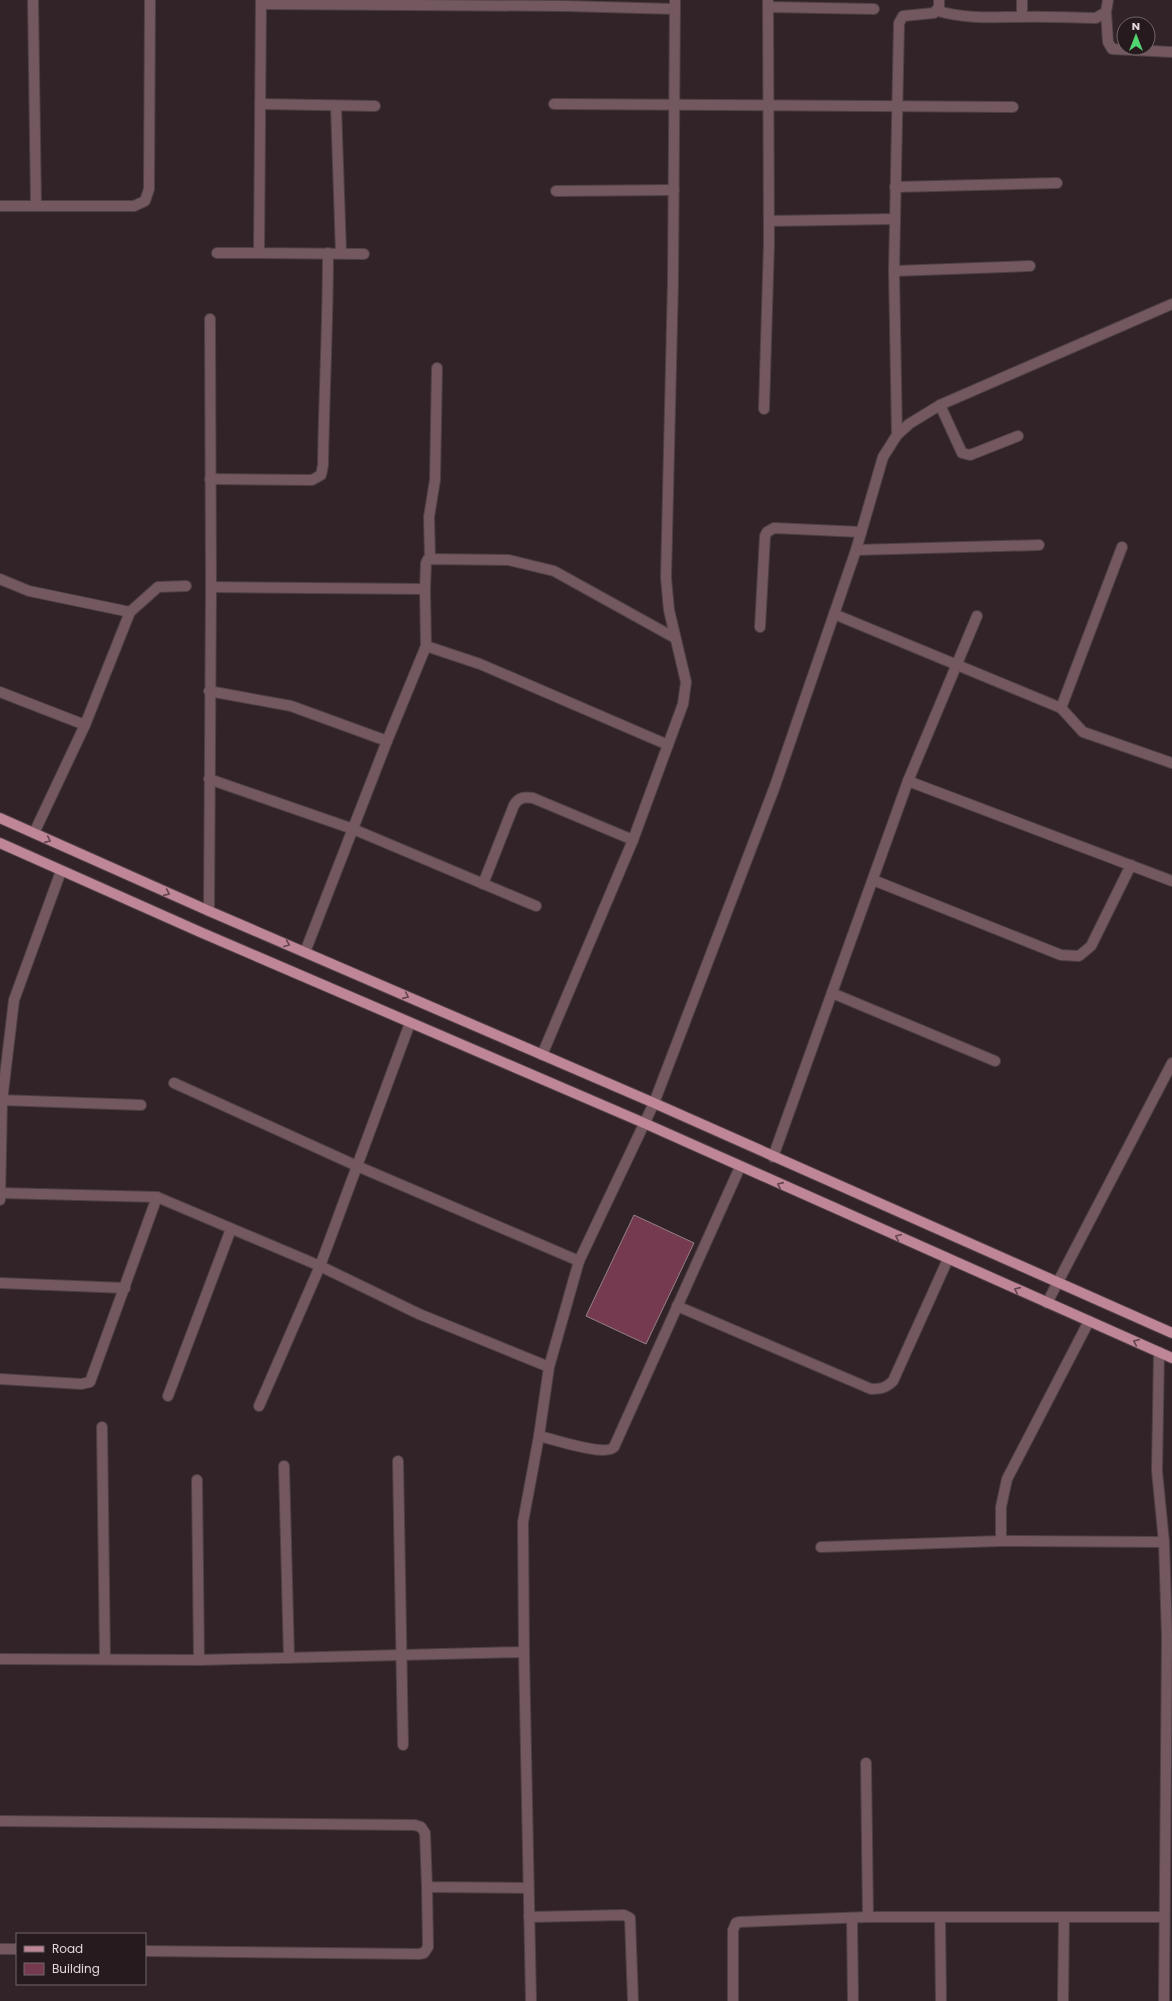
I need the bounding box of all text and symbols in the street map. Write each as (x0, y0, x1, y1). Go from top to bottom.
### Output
north arrow (1116, 16, 1156, 56)
text: N (1132, 18, 1140, 34)
one-way arrow (44, 835, 52, 843)
one-way arrow (164, 888, 171, 896)
one-way arrow (282, 939, 290, 947)
one-way arrow (401, 991, 409, 999)
one-way arrow (776, 1182, 784, 1190)
one-way arrow (895, 1234, 903, 1242)
one-way arrow (1014, 1287, 1022, 1295)
one-way arrow (1133, 1339, 1141, 1347)
legend (16, 1933, 146, 1985)
text: Road (52, 1940, 83, 1957)
text: Building (52, 1960, 100, 1977)

